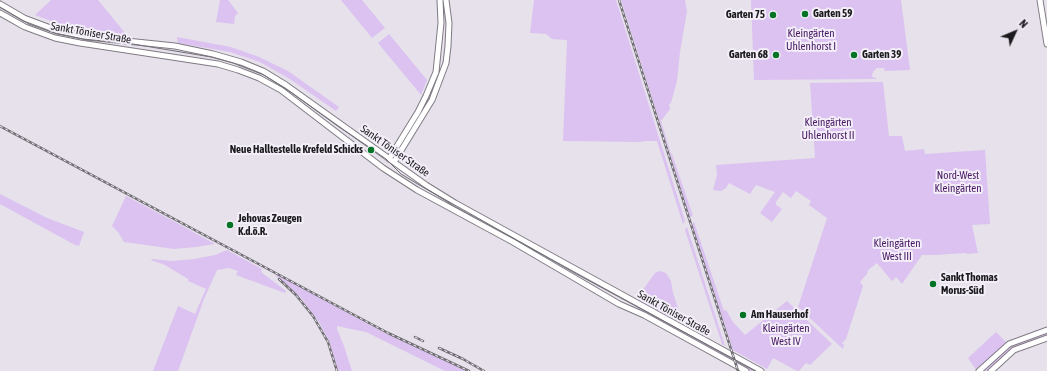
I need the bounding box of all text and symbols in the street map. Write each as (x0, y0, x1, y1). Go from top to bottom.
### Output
place label: Garten 59 (813, 7, 852, 21)
place label: Garten 75 (726, 8, 765, 22)
marker: Garten 59 (800, 9, 810, 19)
marker: Garten 75 (768, 10, 778, 20)
north arrow (995, 12, 1035, 52)
text: N (1017, 17, 1030, 30)
street label: Sankt Töniser Straße (50, 19, 132, 47)
park label: Kleingärten Uhlenhorst I (786, 27, 836, 53)
place label: Garten 68 (729, 48, 768, 62)
place label: Garten 39 (862, 48, 901, 62)
marker: Garten 68 (771, 50, 781, 60)
marker: Garten 39 (849, 50, 859, 60)
park label: Kleingärten Uhlenhorst II (802, 116, 854, 142)
street label: Sankt Töniser Straße (358, 122, 432, 180)
place label: Neue Halltestelle Krefeld Schicks (230, 143, 363, 157)
marker: Neue Halltestelle Krefeld Schicks (366, 145, 376, 155)
park label: Nord-West Kleingärten (934, 169, 982, 195)
place label: Jehovas Zeugen K.d.ö.R. (238, 212, 302, 238)
marker: Jehovas Zeugen K.d.ö.R. (225, 220, 235, 230)
park label: Kleingärten West III (873, 237, 921, 263)
place label: Sankt Thomas Morus-Süd (941, 271, 998, 297)
marker: Sankt Thomas Morus-Süd (928, 279, 938, 289)
street label: Sankt Töniser Straße (635, 287, 713, 339)
place label: Am Hauserhof (751, 308, 808, 322)
marker: Am Hauserhof (738, 310, 748, 320)
park label: Kleingärten West IV (762, 322, 810, 348)

